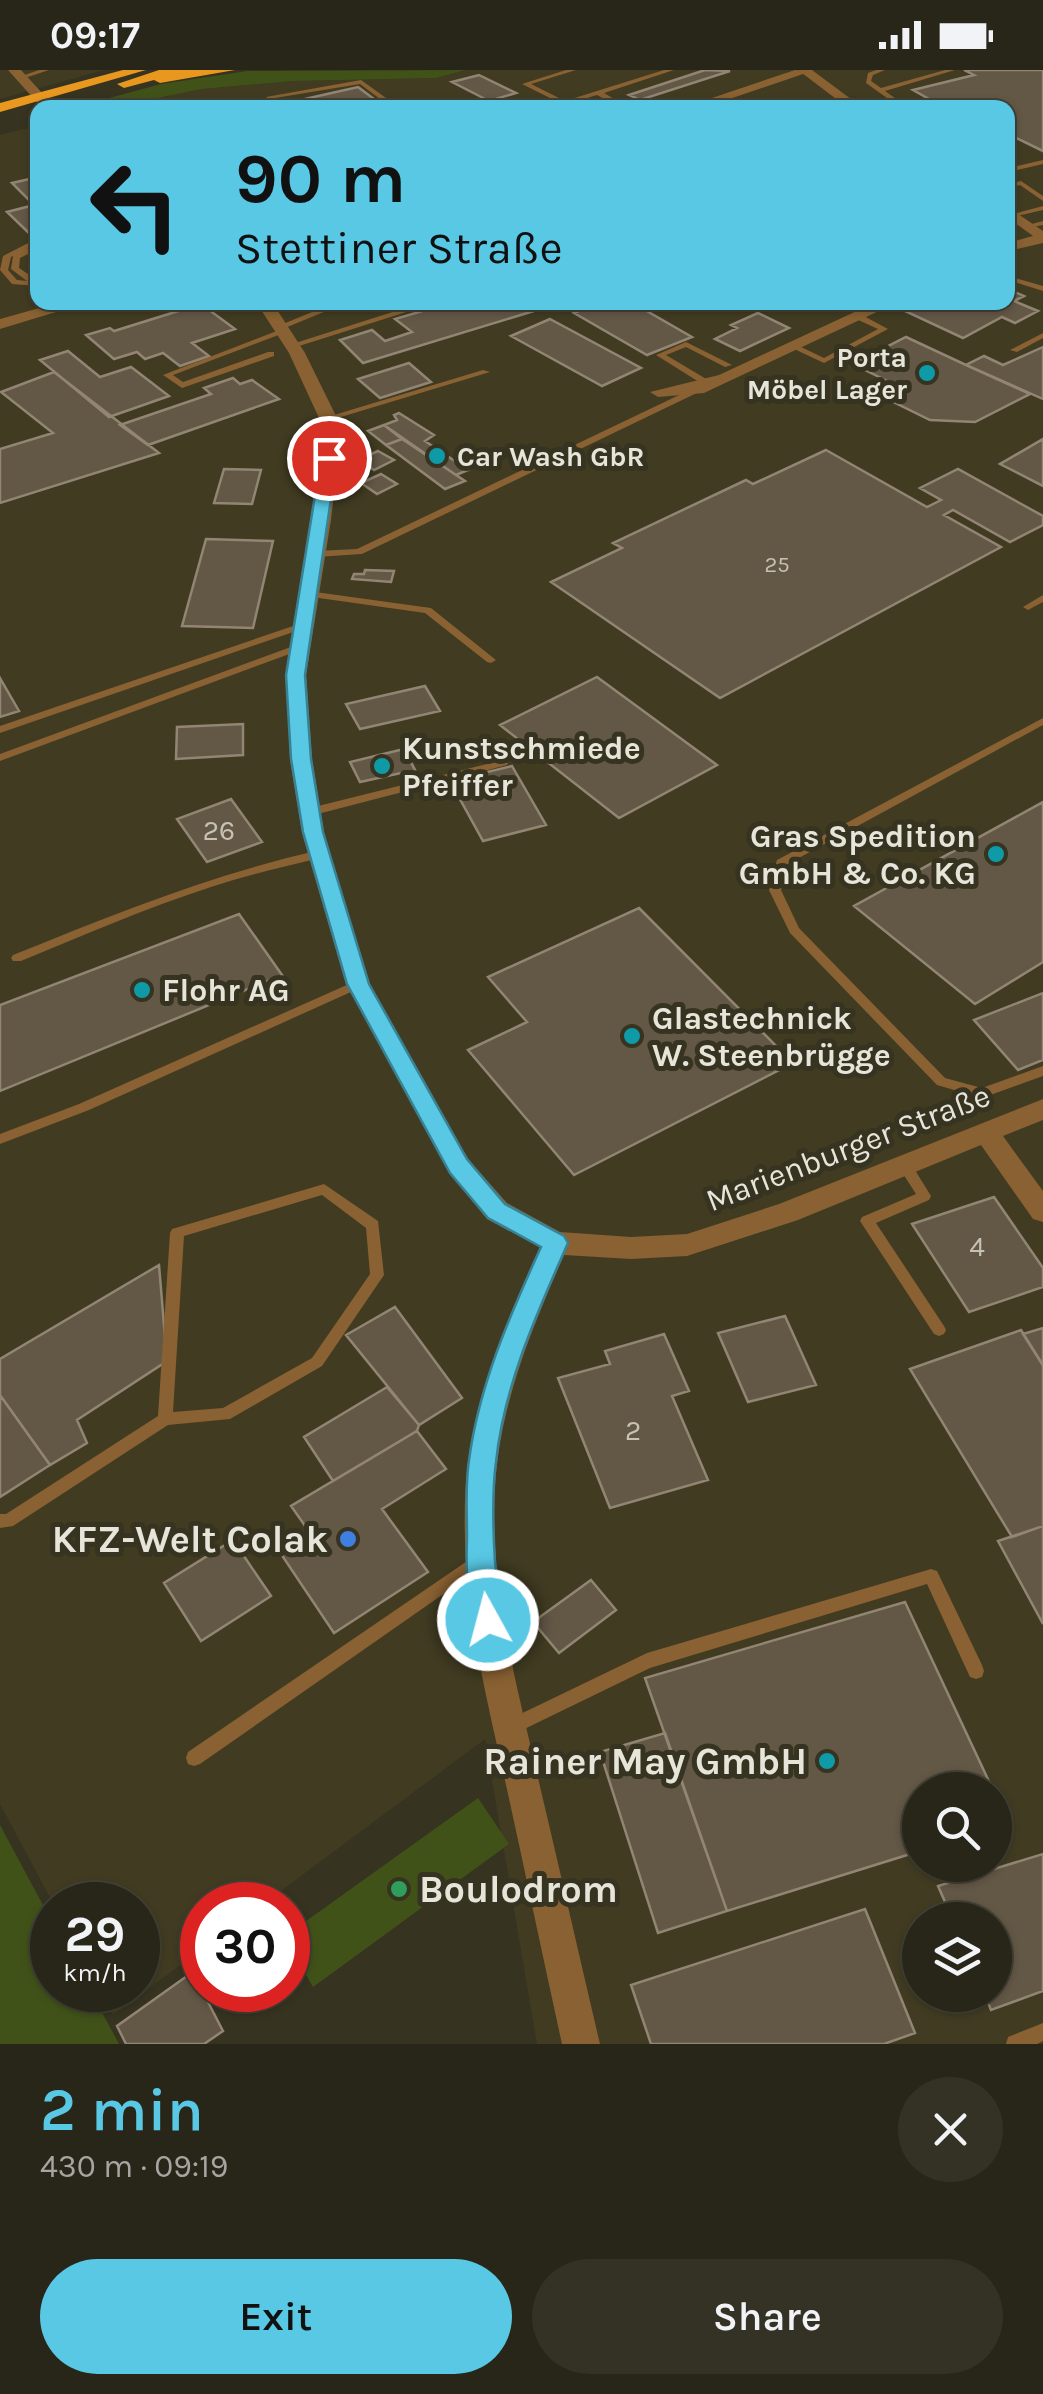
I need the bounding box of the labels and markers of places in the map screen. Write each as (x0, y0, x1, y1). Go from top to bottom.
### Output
place label: Porta Möbel Lager (747, 341, 907, 406)
marker: Porta Möbel Lager (916, 362, 938, 384)
pin (287, 416, 372, 501)
place label: Car Wash GbR (457, 440, 644, 473)
marker: Car Wash GbR (426, 445, 448, 467)
place label: Kunstschmiede Pfeiffer (402, 730, 641, 804)
marker: Kunstschmiede Pfeiffer (371, 755, 393, 777)
place label: Gras Spedition GmbH & Co. KG (739, 818, 976, 892)
marker: Gras Spedition GmbH & Co. KG (985, 843, 1007, 865)
place label: Flohr AG (162, 972, 290, 1009)
marker: Flohr AG (131, 979, 153, 1001)
place label: Glastechnick W. Steenbrügge (652, 1000, 891, 1074)
marker: Glastechnick W. Steenbrügge (621, 1025, 643, 1047)
place label: KFZ-Welt Colak (52, 1517, 328, 1562)
marker: KFZ-Welt Colak (337, 1528, 359, 1550)
place label: Rainer May GmbH (483, 1739, 807, 1784)
marker: Rainer May GmbH (816, 1750, 838, 1772)
place label: Boulodrom (419, 1867, 618, 1912)
marker: Boulodrom (388, 1878, 410, 1900)

